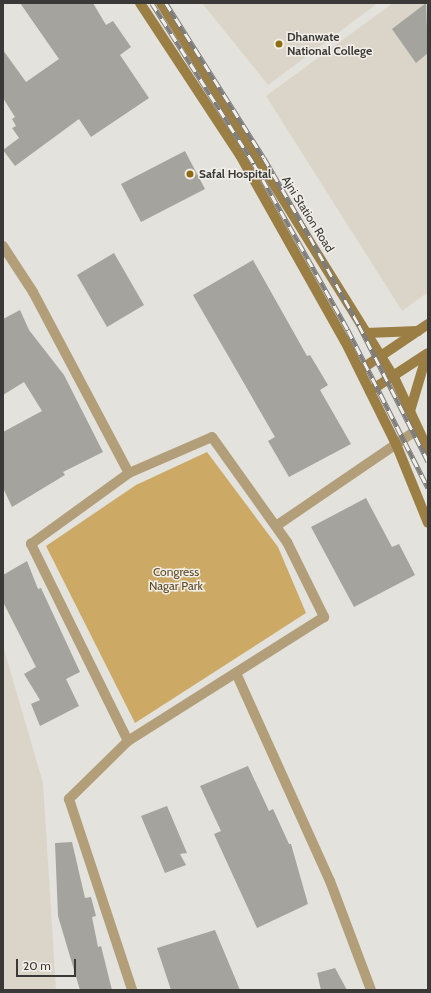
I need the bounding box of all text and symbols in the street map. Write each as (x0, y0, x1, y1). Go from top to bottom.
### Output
place label: Dhanwate National College (287, 30, 372, 58)
marker: Dhanwate National College (274, 39, 284, 49)
place label: Safal Hospital (199, 167, 271, 181)
marker: Safal Hospital (184, 168, 196, 180)
street label: Ajni Station Road (279, 173, 337, 255)
park label: Congress Nagar Park (149, 565, 203, 593)
scale bar (18, 951, 78, 977)
text: 20 m (23, 958, 51, 973)

